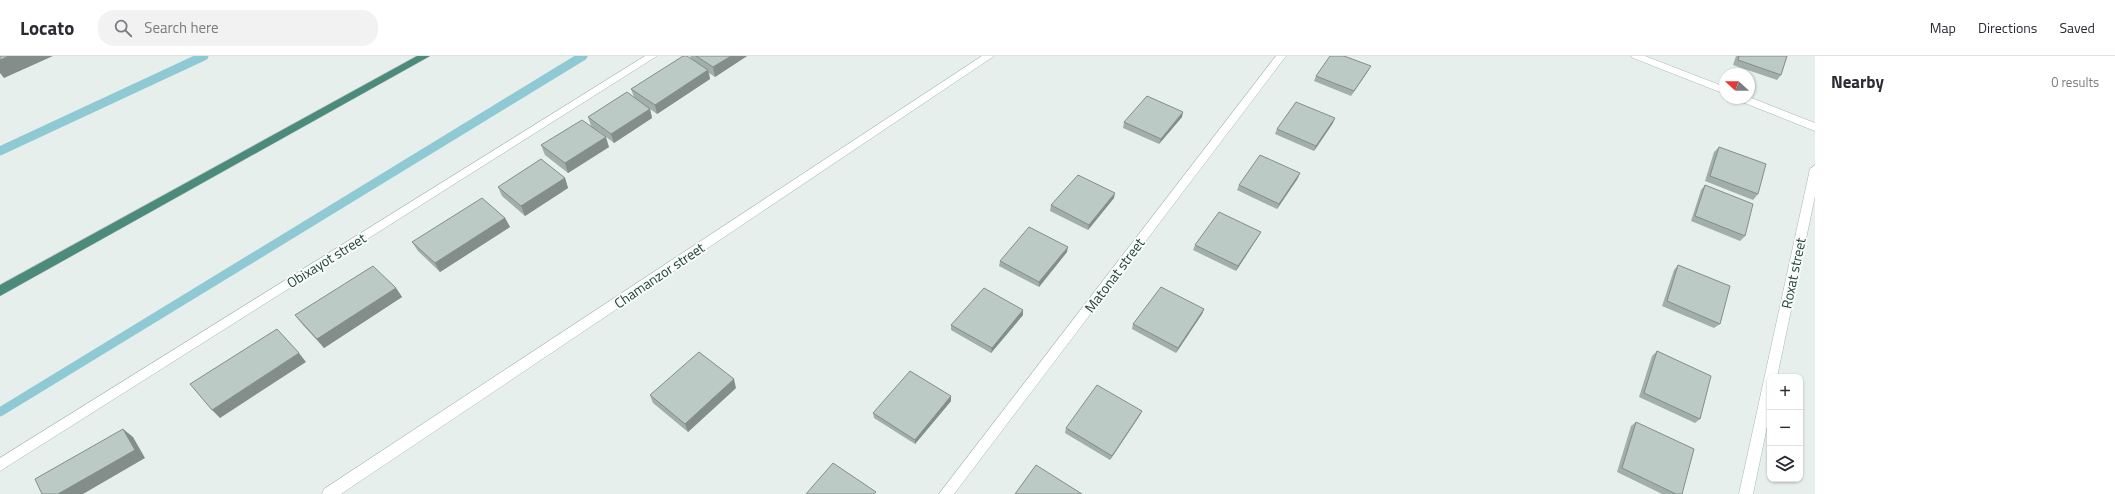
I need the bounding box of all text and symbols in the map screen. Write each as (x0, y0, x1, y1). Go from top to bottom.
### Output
search box (98, 10, 378, 46)
text: Locato (20, 13, 74, 42)
text: Search here (144, 16, 219, 39)
icon: search (112, 17, 134, 39)
text: Map (1930, 17, 1956, 38)
text: Directions (1978, 17, 2037, 38)
text: Saved (2059, 17, 2095, 38)
north arrow (1719, 68, 1755, 104)
text: Nearby (1831, 69, 1884, 95)
text: 0 results (2051, 72, 2099, 92)
street label: Obixayot street (282, 227, 370, 293)
street label: Matonat street (1079, 233, 1149, 317)
street label: Roxat street (1775, 235, 1811, 310)
street label: Chamanzor street (610, 237, 709, 313)
map controls (1767, 374, 1803, 482)
button: + (1767, 374, 1803, 410)
button: − (1767, 410, 1803, 446)
button: layers (1767, 446, 1803, 482)

